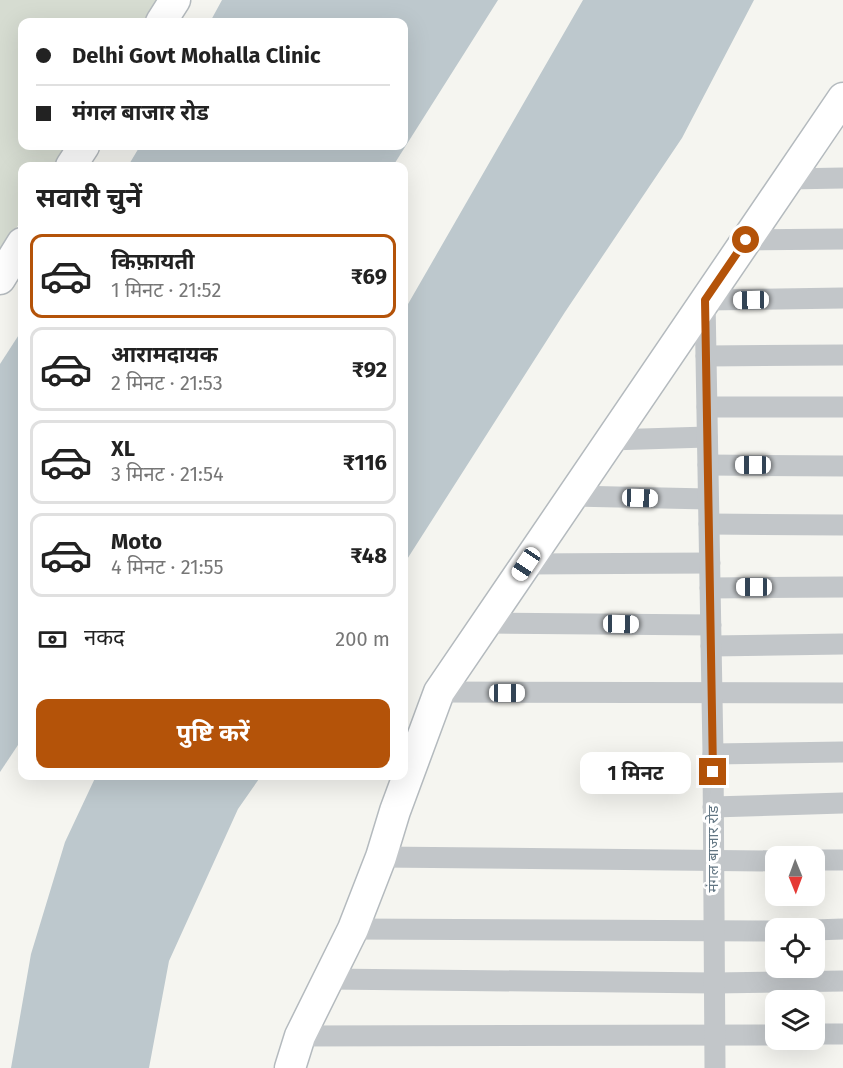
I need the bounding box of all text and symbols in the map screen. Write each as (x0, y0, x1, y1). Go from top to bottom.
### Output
text: Delhi Govt Mohalla Clinic (72, 42, 320, 69)
text: मंगल बाजार रोड (72, 99, 209, 126)
text: सवारी चुनें (36, 182, 142, 214)
route start (732, 226, 759, 253)
text: किफ़ायती (111, 248, 195, 275)
icon: car (39, 249, 93, 303)
text: ₹69 (351, 263, 387, 290)
text: 1 मिनट · 21:52 (111, 278, 221, 302)
car (733, 291, 769, 309)
text: आरामदायक (111, 341, 218, 368)
icon: car (39, 342, 93, 396)
text: ₹92 (352, 356, 387, 383)
text: 2 मिनट · 21:53 (111, 371, 223, 395)
icon: car (39, 435, 93, 489)
text: XL (111, 435, 135, 462)
text: ₹116 (343, 449, 387, 476)
car (735, 456, 771, 474)
text: 3 मिनट · 21:54 (111, 462, 224, 486)
car (622, 488, 658, 508)
icon: car (39, 528, 93, 582)
text: Moto (111, 528, 162, 555)
text: ₹48 (350, 542, 387, 569)
car (508, 544, 544, 584)
text: 4 मिनट · 21:55 (111, 555, 224, 579)
car (736, 578, 772, 596)
car (603, 615, 639, 633)
icon: cash (36, 623, 69, 656)
text: नकद (84, 624, 125, 651)
text: 200 m (335, 627, 390, 651)
car (489, 684, 525, 702)
button: पुष्टि करें (36, 699, 390, 768)
callout: 1 मिनट (581, 751, 692, 793)
route end (699, 758, 726, 785)
text: 1 मिनट (608, 761, 664, 785)
street label: मंगल बाजार रोड (704, 804, 722, 893)
north arrow (765, 846, 825, 906)
map controls (765, 846, 825, 1050)
button: locate (765, 918, 825, 978)
button: layers (765, 990, 825, 1050)

